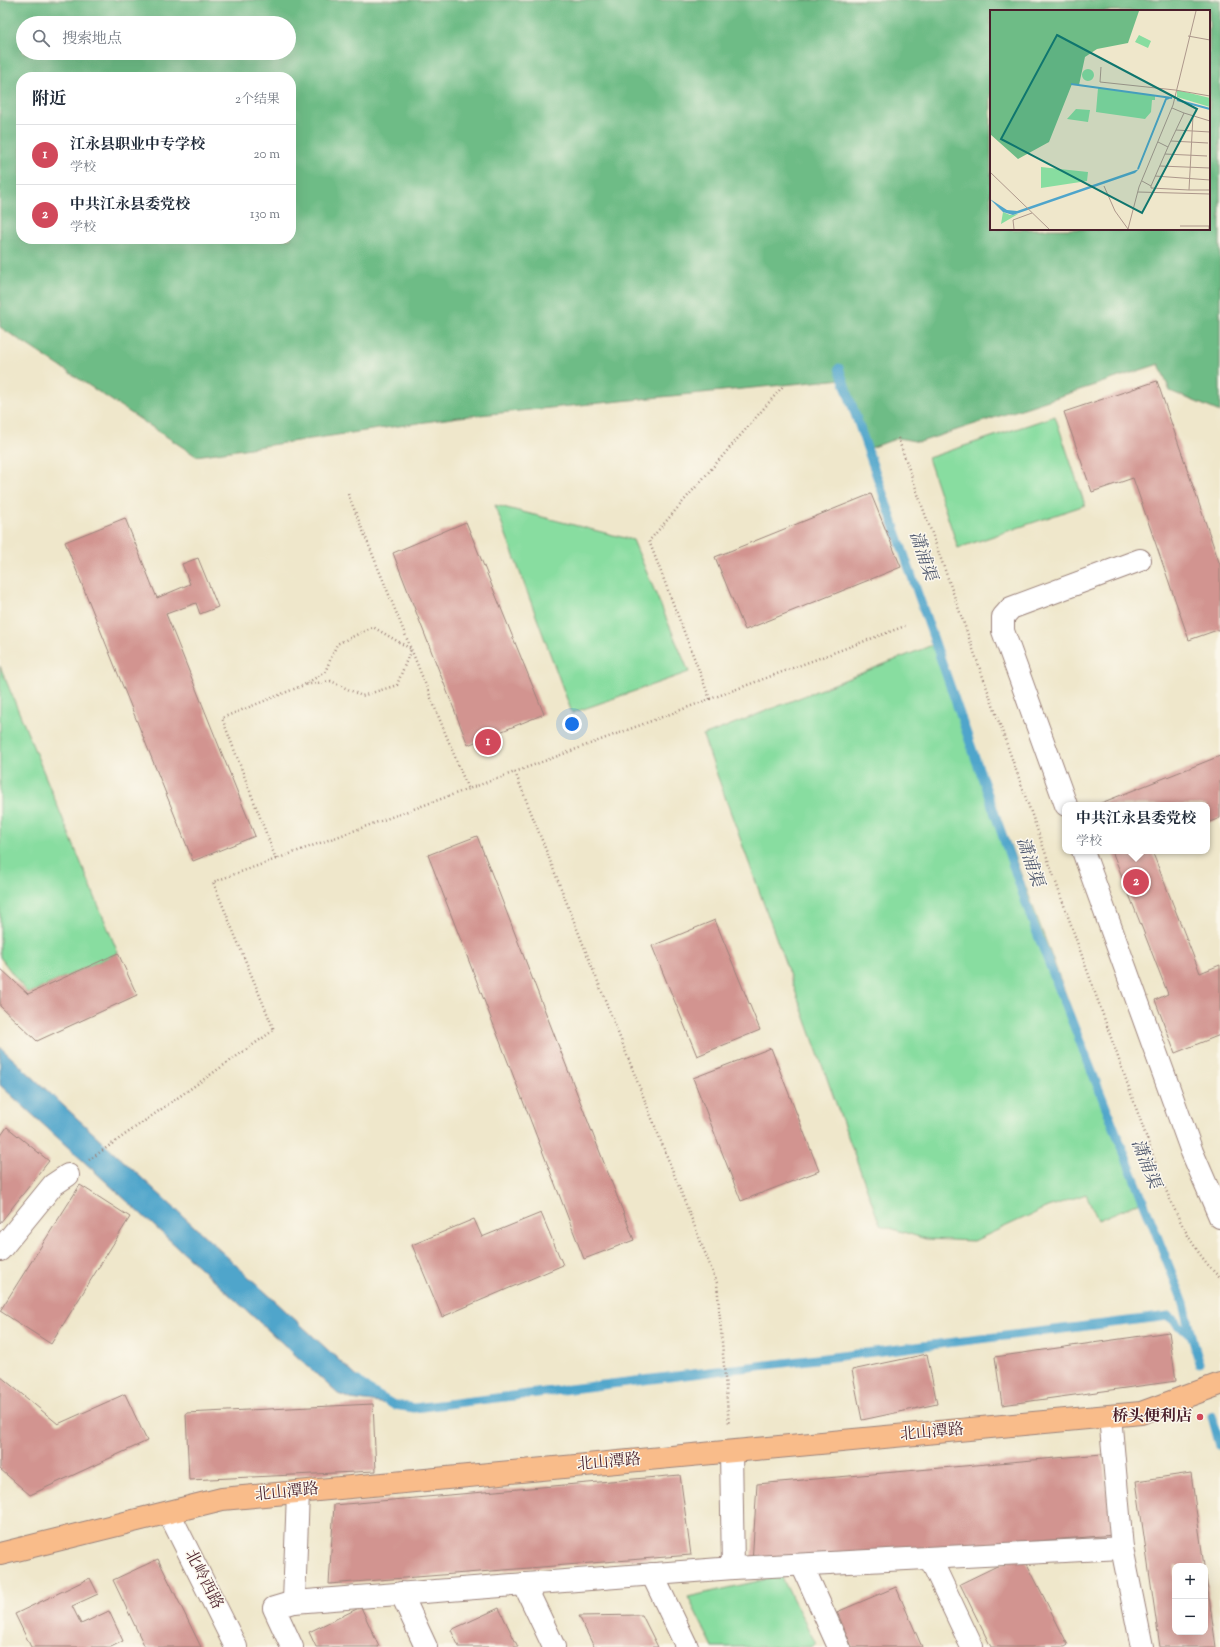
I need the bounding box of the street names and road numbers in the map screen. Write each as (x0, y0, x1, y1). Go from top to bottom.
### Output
street label: 北山潭路 (899, 1419, 965, 1447)
street label: 北山潭路 (576, 1449, 642, 1477)
street label: 北山潭路 (254, 1478, 320, 1508)
street label: 北岭西路 (178, 1546, 228, 1614)

